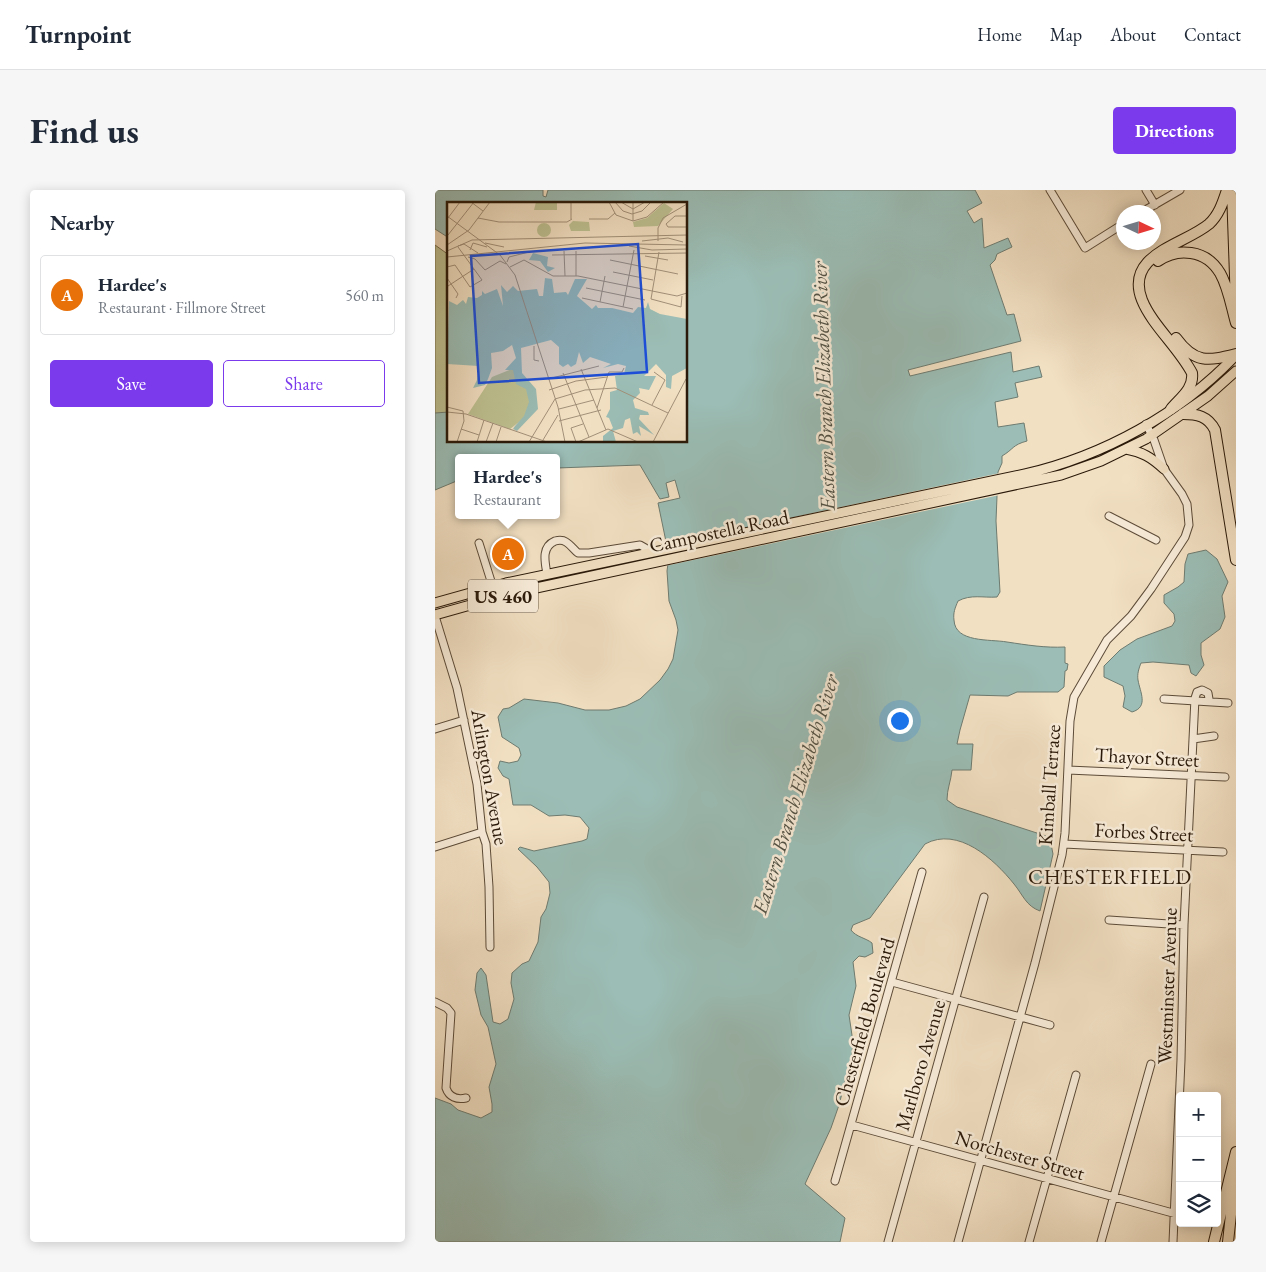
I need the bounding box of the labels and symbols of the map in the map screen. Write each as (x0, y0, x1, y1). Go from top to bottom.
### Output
inset map (447, 202, 687, 442)
north arrow (1116, 205, 1161, 250)
water label: Eastern Branch Elizabeth River (805, 260, 841, 512)
street label: Campostella Road (647, 503, 792, 558)
pin: A (492, 535, 524, 573)
road number: US 460 (468, 580, 538, 612)
water label: Eastern Branch Elizabeth River (745, 670, 845, 918)
street label: Arlington Avenue (465, 706, 515, 847)
your location (887, 708, 913, 734)
street label: Kimball Terrace (1032, 723, 1066, 847)
street label: Thayor Street (1094, 741, 1200, 773)
street label: Forbes Street (1094, 816, 1195, 848)
district label: CHESTERFIELD (1028, 863, 1192, 890)
street label: Westminster Avenue (1151, 907, 1183, 1065)
street label: Chesterfield Boulevard (827, 934, 901, 1110)
street label: Marlboro Avenue (889, 996, 951, 1134)
street label: Norchester Street (952, 1124, 1089, 1186)

